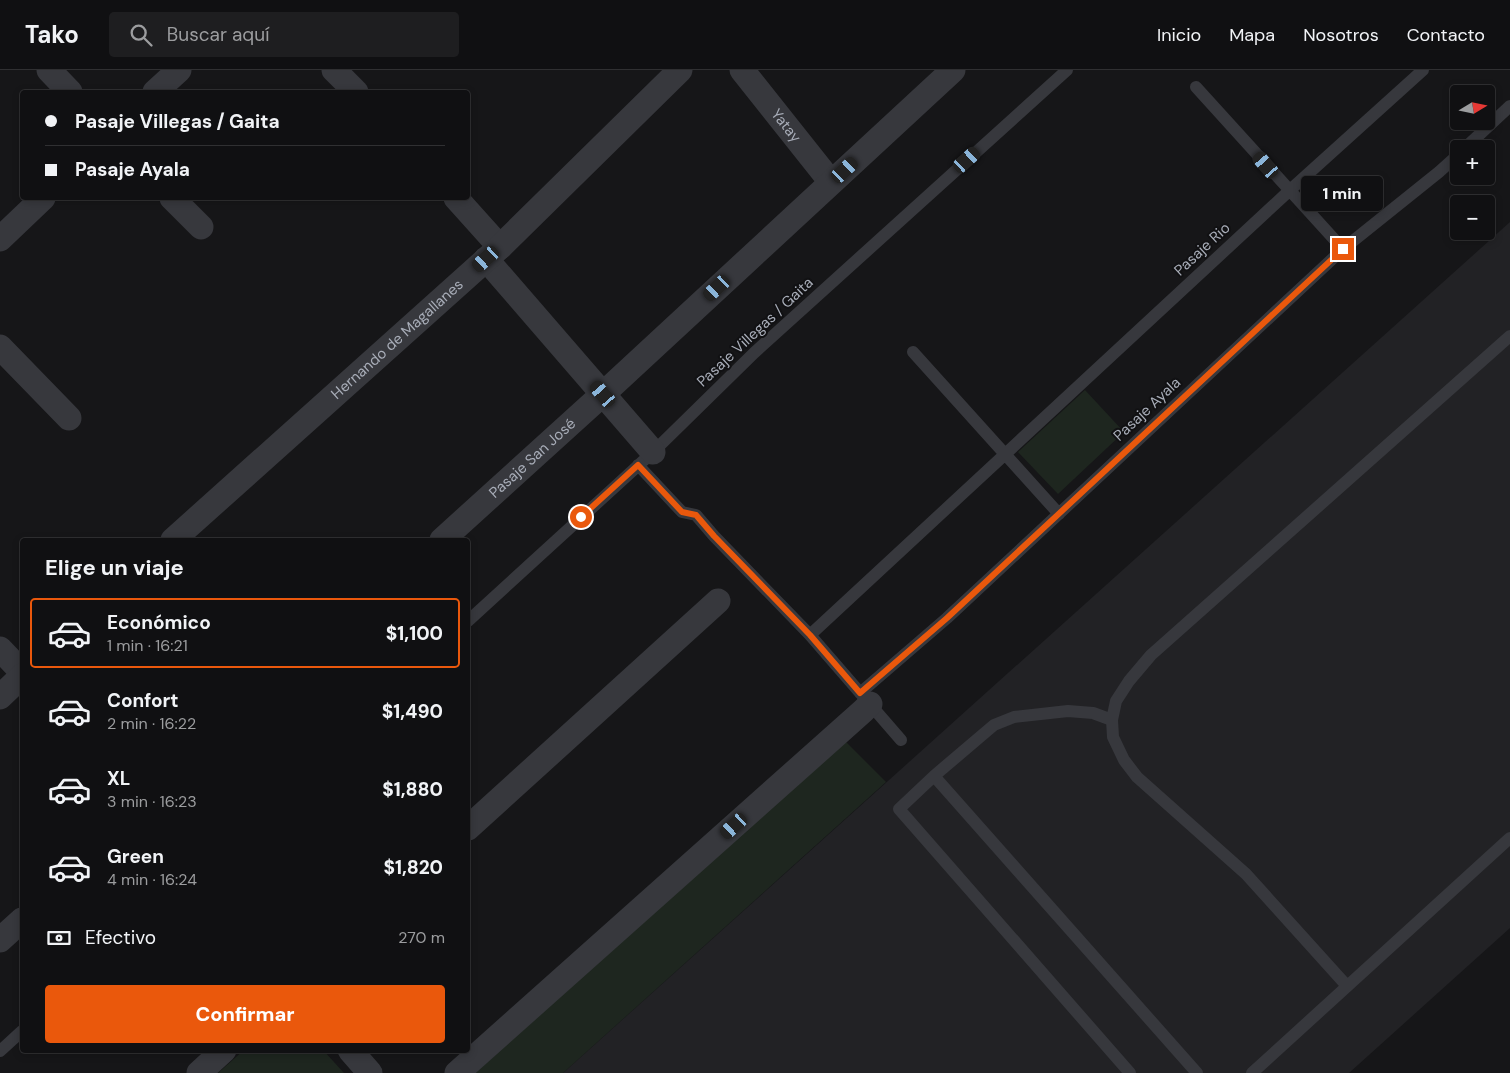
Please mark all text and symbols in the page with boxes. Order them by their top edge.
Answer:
search box [109,12,459,57]
text: Tako [25,19,79,50]
icon: search [127,21,155,49]
text: Buscar aquí [167,22,269,47]
text: Inicio [1157,23,1201,47]
text: Mapa [1229,23,1275,47]
text: Nosotros [1303,23,1379,47]
text: Contacto [1407,23,1485,47]
north arrow [1450,85,1495,130]
map controls [1450,85,1495,240]
street label: Yatay [767,105,806,147]
text: Pasaje Villegas / Gaita [75,109,280,134]
button: + [1450,140,1495,185]
car [950,144,983,176]
car [1250,149,1281,181]
car [828,154,861,186]
text: Pasaje Ayala [75,157,190,182]
callout: 1 min [1302,176,1384,212]
text: 1 min [1322,183,1362,204]
button: − [1450,195,1495,240]
street label: Pasaje Rio [1170,218,1234,280]
route end [1332,238,1354,260]
car [469,243,502,275]
car [700,272,733,304]
street label: Pasaje Villegas / Gaita [693,273,817,391]
street label: Hernando de Magallanes [327,275,467,404]
street label: Pasaje Ayala [1109,373,1185,445]
car [587,378,618,410]
street label: Pasaje San José [485,414,580,503]
route start [570,506,592,528]
text: Elige un viaje [45,553,184,582]
text: Económico [107,610,211,635]
icon: car [47,611,92,656]
text: $1,100 [386,621,443,646]
text: 1 min · 16:21 [107,635,188,656]
text: Confort [107,688,179,713]
icon: car [47,689,92,734]
text: $1,490 [382,699,443,724]
text: 2 min · 16:22 [107,713,196,734]
text: XL [107,766,130,791]
icon: car [47,767,92,812]
text: $1,880 [382,777,443,802]
text: 3 min · 16:23 [107,791,197,812]
car [717,810,750,842]
text: Green [107,844,164,869]
icon: car [47,845,92,890]
text: $1,820 [383,855,443,880]
text: 4 min · 16:24 [107,869,197,890]
icon: cash [45,924,73,952]
text: Efectivo [85,925,156,950]
text: 270 m [398,927,445,948]
button: Confirmar [45,985,445,1043]

